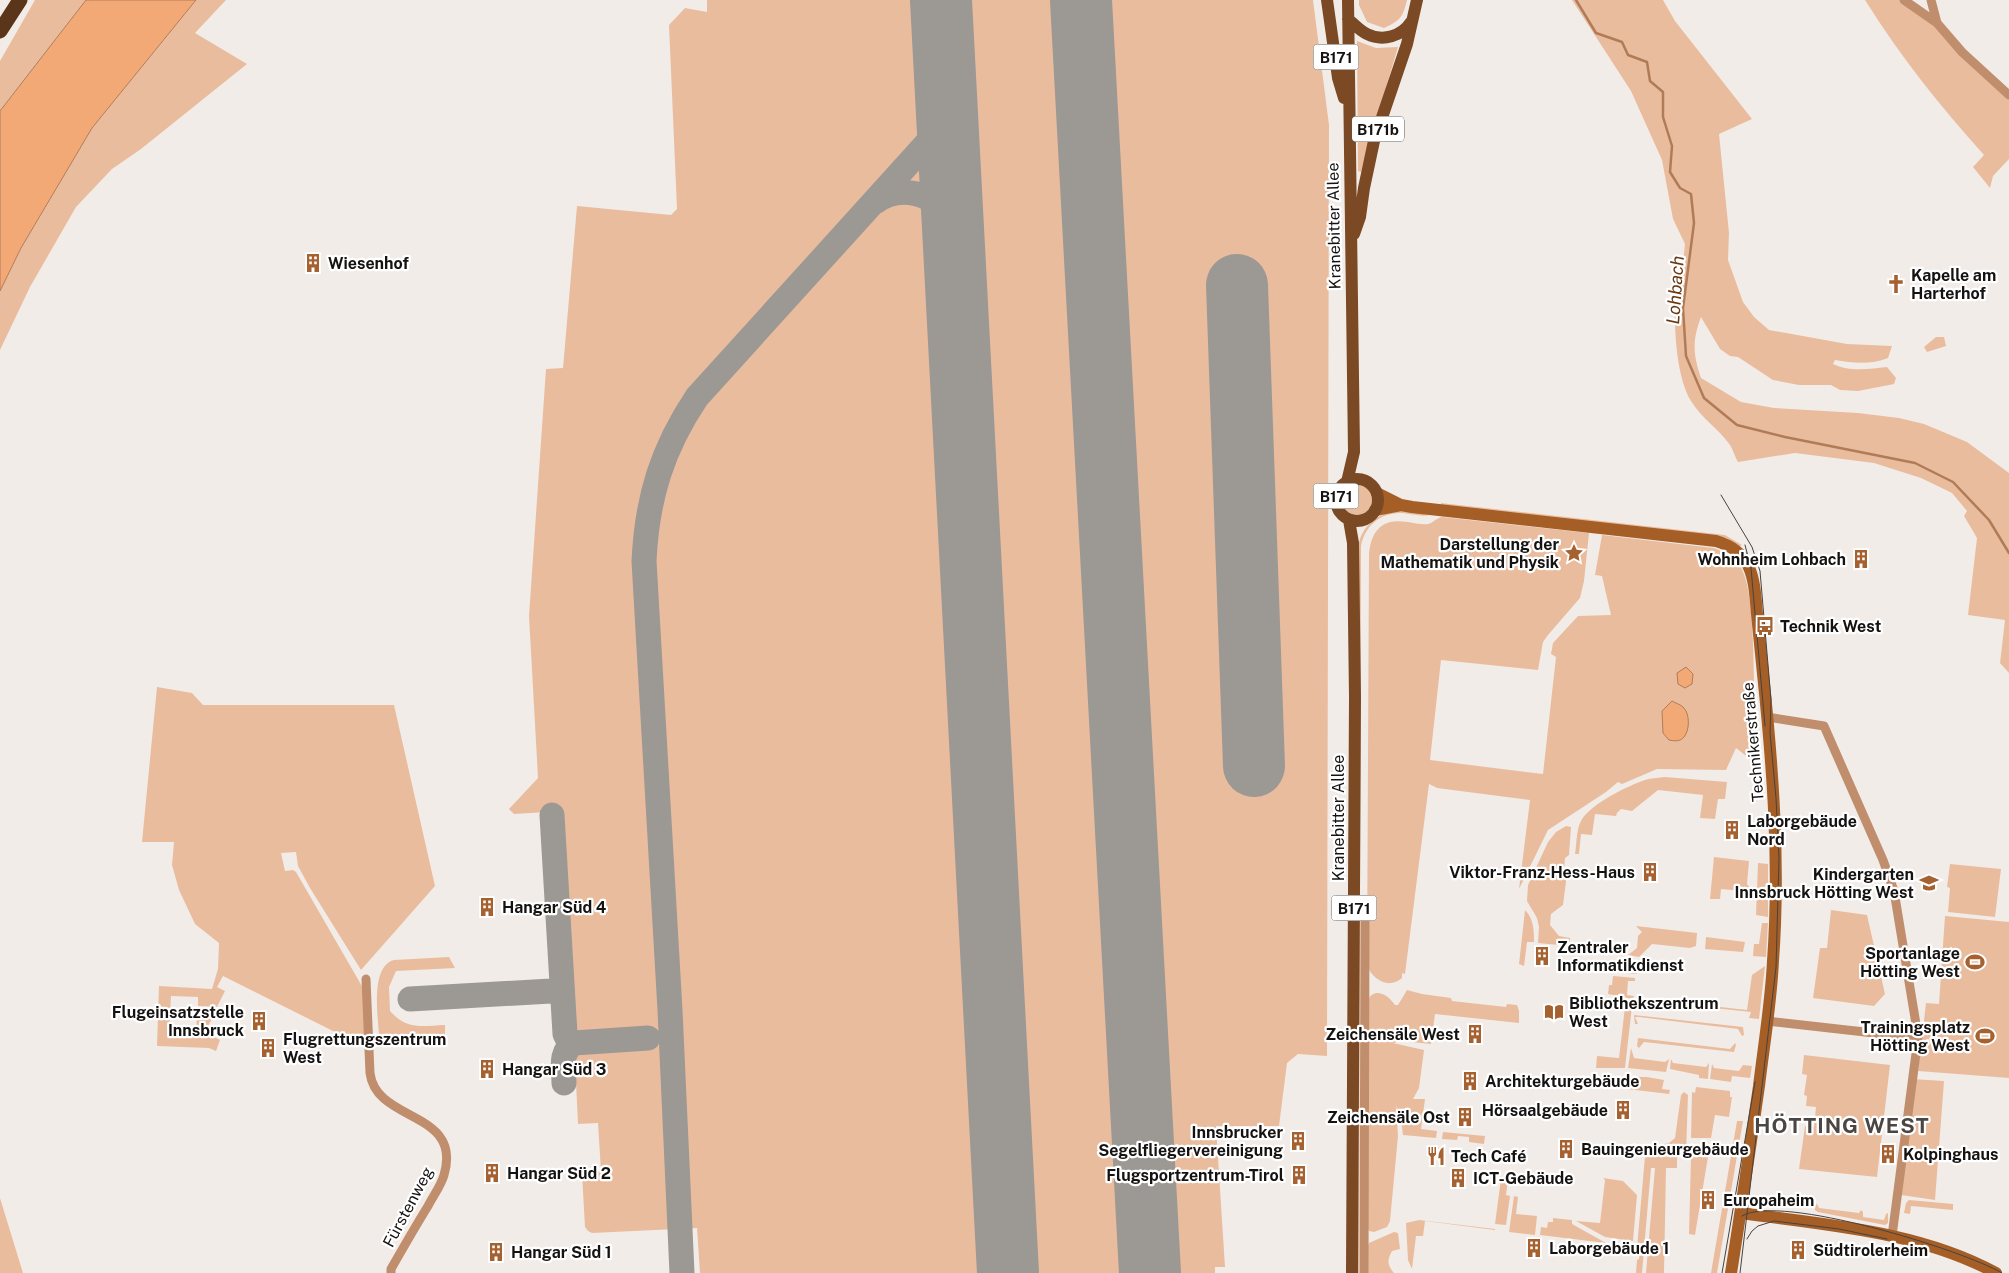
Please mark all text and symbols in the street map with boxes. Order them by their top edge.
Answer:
road number: B171 [1314,44,1358,70]
road number: B171b [1352,116,1404,142]
street label: Kranebitter Allee [1323,162,1345,290]
building icon: Wiesenhof [302,252,324,274]
place label: Wiesenhof [328,254,410,273]
water label: Lohbach [1662,255,1688,325]
place label: Kapelle am Harterhof [1911,266,1996,303]
church icon: Kapelle am Harterhof [1885,273,1907,295]
road number: B171 [1314,484,1358,508]
place label: Darstellung der Mathematik und Physik [1380,535,1559,572]
place icon: Darstellung der Mathematik und Physik [1563,542,1585,564]
building icon: Wohnheim Lohbach [1850,548,1872,570]
place label: Wohnheim Lohbach [1698,550,1846,569]
bus stop icon: Technik West [1754,615,1776,637]
place label: Technik West [1780,617,1882,636]
street label: Technikerstraße [1738,681,1768,803]
street label: Kranebitter Allee [1329,755,1348,881]
place label: Laborgebäude Nord [1747,812,1857,849]
building icon: Laborgebäude Nord [1721,819,1743,841]
building icon: Viktor-Franz-Hess-Haus [1639,861,1661,883]
place label: Viktor-Franz-Hess-Haus [1449,863,1635,882]
place label: Kindergarten Innsbruck Hötting West [1734,865,1914,902]
school or university icon: Kindergarten Innsbruck Hötting West [1918,872,1940,894]
building icon: Hangar Süd 4 [476,896,498,918]
road number: B171 [1332,896,1376,920]
place label: Hangar Süd 4 [502,898,607,917]
place label: Zentraler Informatikdienst [1557,938,1684,975]
place label: Sportanlage Hötting West [1860,944,1960,981]
building icon: Zentraler Informatikdienst [1531,945,1553,967]
sports icon: Sportanlage Hötting West [1964,951,1986,973]
place label: Bibliothekszentrum West [1569,994,1718,1031]
library icon: Bibliothekszentrum West [1543,1001,1565,1023]
place label: Flugeinsatzstelle Innsbruck [112,1003,244,1040]
building icon: Flugeinsatzstelle Innsbruck [248,1010,270,1032]
place label: Trainingsplatz Hötting West [1861,1018,1970,1055]
building icon: Zeichensäle West [1464,1023,1486,1045]
place label: Zeichensäle West [1325,1025,1460,1044]
sports icon: Trainingsplatz Hötting West [1974,1025,1996,1047]
place label: Flugrettungszentrum West [283,1030,446,1067]
building icon: Flugrettungszentrum West [257,1037,279,1059]
building icon: Hangar Süd 3 [476,1058,498,1080]
place label: Hangar Süd 3 [502,1060,607,1079]
building icon: Architekturgebäude [1459,1070,1481,1092]
place label: Architekturgebäude [1485,1072,1639,1091]
building icon: Hörsaalgebäude [1612,1099,1634,1121]
place label: Hörsaalgebäude [1482,1101,1608,1120]
building icon: Zeichensäle Ost [1454,1106,1476,1128]
place label: Zeichensäle Ost [1327,1108,1450,1127]
district label: HÖTTING WEST [1754,1113,1930,1138]
place label: Innsbrucker Segelfliegervereinigung [1098,1123,1283,1160]
building icon: Innsbrucker Segelfliegervereinigung [1287,1130,1309,1152]
building icon: Bauingenieurgebäude [1555,1138,1577,1160]
place label: Bauingenieurgebäude [1581,1140,1749,1159]
building icon: Kolpinghaus [1877,1143,1899,1165]
restaurant icon: Tech Café [1425,1145,1447,1167]
place label: Kolpinghaus [1903,1145,1998,1164]
place label: Tech Café [1451,1147,1526,1166]
building icon: Hangar Süd 2 [481,1162,503,1184]
street label: Fürstenweg [379,1164,437,1250]
place label: Hangar Süd 2 [507,1164,611,1183]
building icon: Flugsportzentrum-Tirol [1288,1164,1310,1186]
place label: Flugsportzentrum-Tirol [1106,1166,1284,1185]
building icon: ICT-Gebäude [1447,1167,1469,1189]
place label: ICT-Gebäude [1473,1169,1574,1188]
building icon: Europaheim [1697,1189,1719,1211]
place label: Europaheim [1723,1191,1814,1210]
building icon: Laborgebäude 1 [1523,1237,1545,1259]
place label: Laborgebäude 1 [1549,1239,1669,1258]
building icon: Südtirolerheim [1787,1239,1809,1261]
building icon: Hangar Süd 1 [485,1241,507,1263]
place label: Südtirolerheim [1813,1241,1928,1260]
place label: Hangar Süd 1 [511,1243,612,1262]

